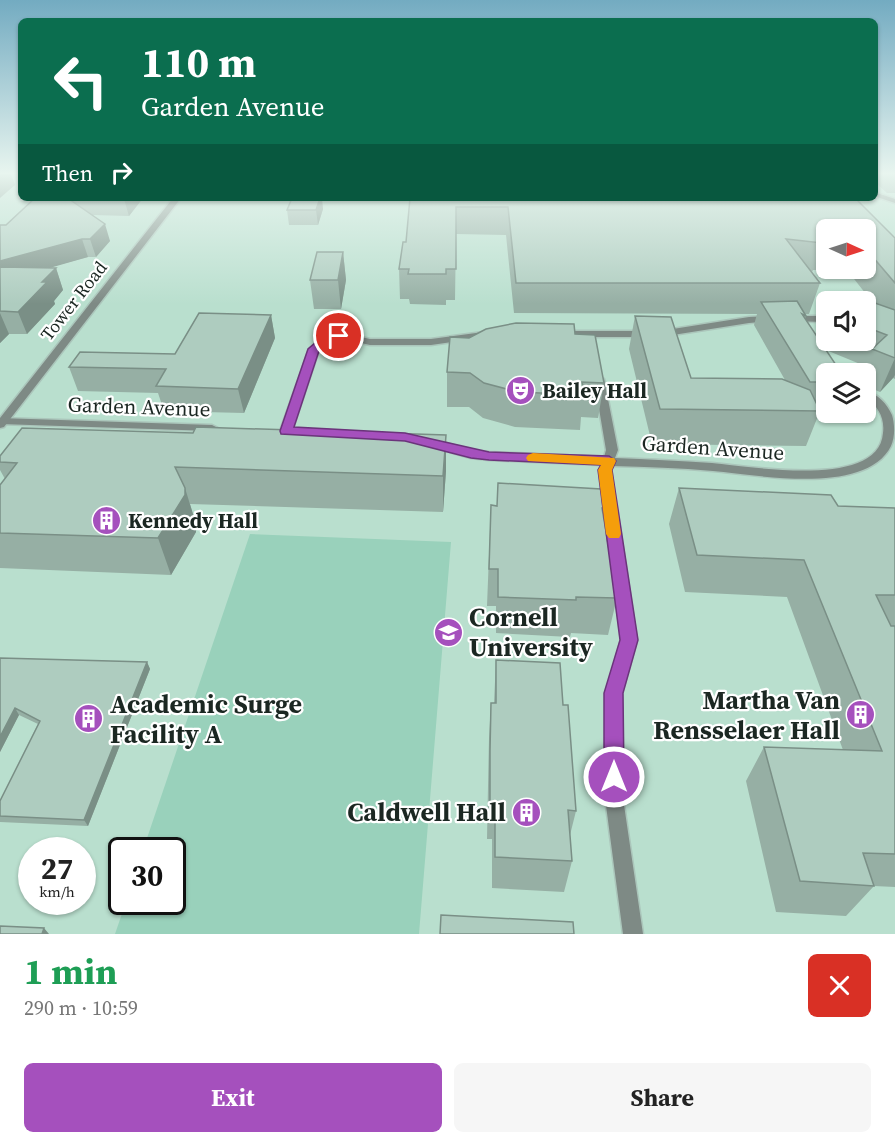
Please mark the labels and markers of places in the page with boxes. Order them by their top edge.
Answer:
pin [313,310,364,361]
theatre icon: Bailey Hall [505,375,537,407]
place label: Bailey Hall [542,376,647,405]
building icon: Kennedy Hall [91,505,123,537]
place label: Kennedy Hall [128,506,258,535]
place label: Cornell University [469,599,593,665]
school or university icon: Cornell University [432,616,464,648]
place label: Martha Van Rensselaer Hall [653,682,840,748]
place label: Academic Surge Facility A [110,686,302,752]
building icon: Martha Van Rensselaer Hall [845,699,877,731]
building icon: Academic Surge Facility A [73,703,105,735]
place label: Caldwell Hall [347,794,506,830]
building icon: Caldwell Hall [511,796,543,828]

